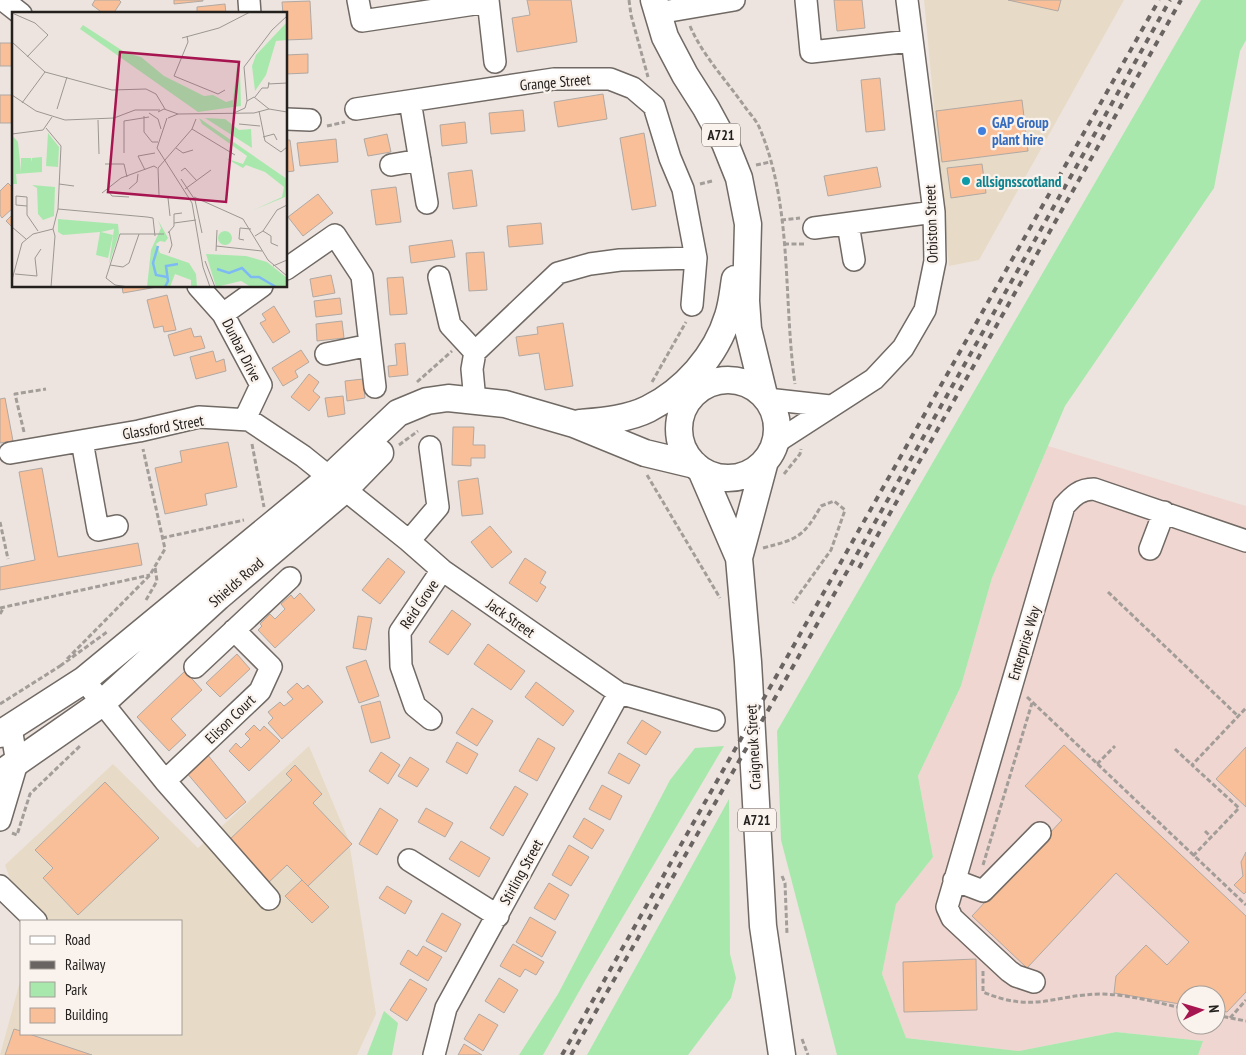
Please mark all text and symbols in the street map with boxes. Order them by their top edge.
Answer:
inset map [12,12,288,288]
street label: Grange Street [519,69,591,95]
place label: GAP Group plant hire [992,113,1049,149]
road number: A721 [702,124,740,146]
marker: GAP Group plant hire [976,125,988,137]
place label: allsignsscotland [976,172,1062,191]
marker: allsignsscotland [960,175,972,187]
street label: Orbiston Street [920,184,942,264]
street label: Dunbar Drive [218,315,266,385]
street label: Glassford Street [121,411,205,443]
street label: Shields Road [205,553,267,611]
street label: Reid Grove [396,576,442,632]
street label: Jack Street [482,594,539,641]
street label: Enterprise Way [1004,603,1044,682]
street label: Elison Court [201,690,259,748]
street label: Craigneuk Street [741,704,765,790]
road number: A721 [738,808,776,832]
street label: Stirling Street [495,836,547,908]
legend [20,920,182,1035]
text: Road [65,930,91,949]
text: Railway [65,955,106,974]
text: Park [65,980,87,999]
north arrow [1176,985,1226,1035]
text: N [1205,1004,1223,1013]
text: Building [65,1005,108,1024]

